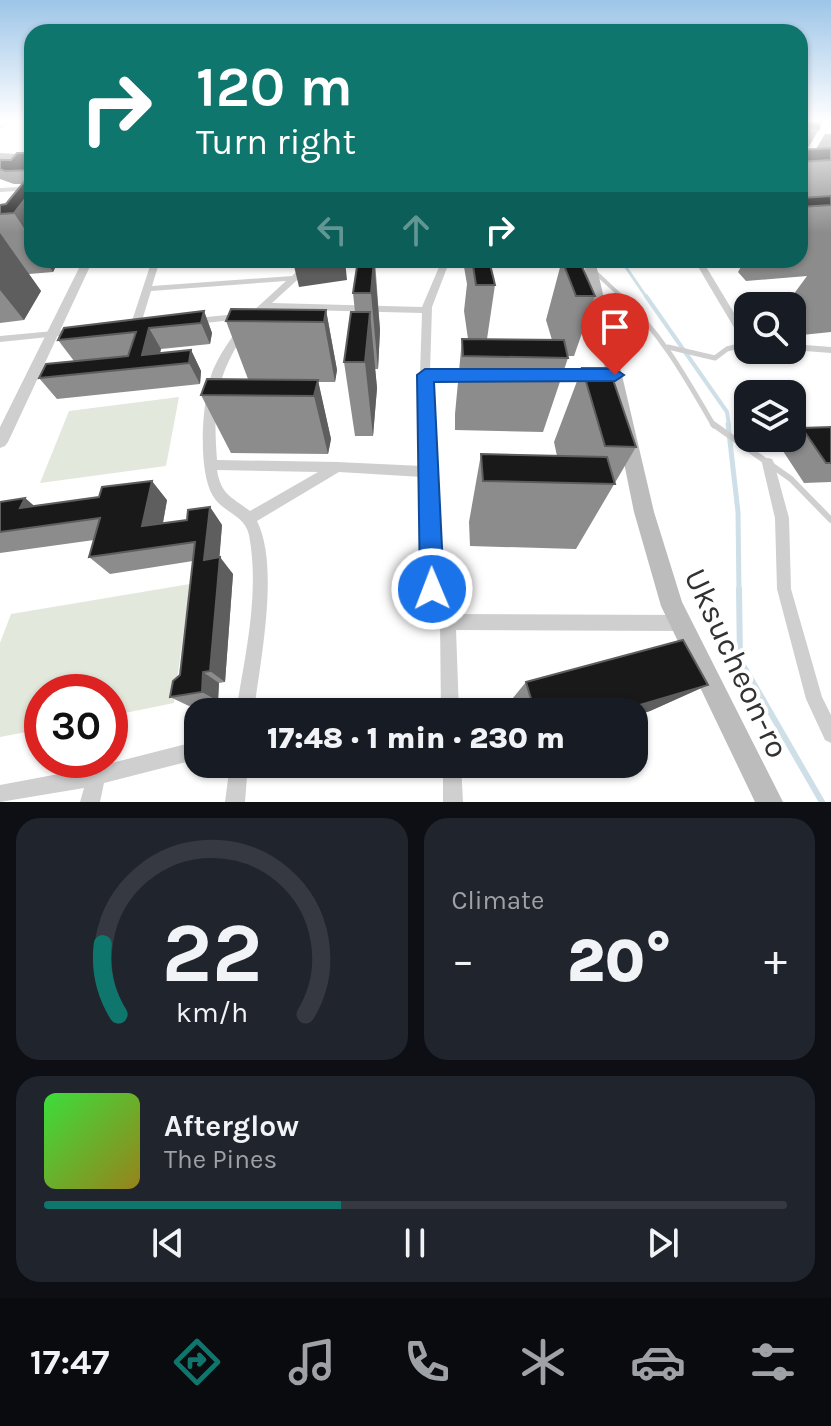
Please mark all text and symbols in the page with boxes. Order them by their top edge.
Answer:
text: 120 m [196,54,353,119]
icon: right [64,56,168,160]
text: Turn right [196,121,356,163]
icon: left [310,208,354,252]
icon: ahead [394,208,438,252]
icon: right [478,208,522,252]
map controls [734,292,806,452]
button: search [734,292,806,364]
pin [581,293,649,375]
icon: arrive [593,305,637,349]
button: layers [734,380,806,452]
position arrow [390,547,474,631]
street label: Uksucheon-ro [677,563,796,764]
speed limit sign: 30 [24,674,128,778]
text: 17:48 · 1 min · 230 m [267,720,565,756]
text: Climate [452,885,544,916]
text: 22 [161,905,262,1002]
text: 20° [567,926,672,996]
text: − [452,935,475,986]
text: + [764,935,787,986]
text: km/h [176,996,248,1029]
text: Afterglow [164,1108,299,1144]
text: The Pines [164,1144,277,1175]
icon: previous [146,1221,190,1265]
icon: pause [393,1221,437,1265]
icon: next [641,1221,685,1265]
icon: directions [169,1334,225,1390]
icon: music [284,1334,340,1390]
icon: phone [399,1334,455,1390]
icon: climate [515,1334,571,1390]
icon: car [630,1334,686,1390]
icon: filters [745,1334,801,1390]
text: 17:47 [30,1341,109,1383]

